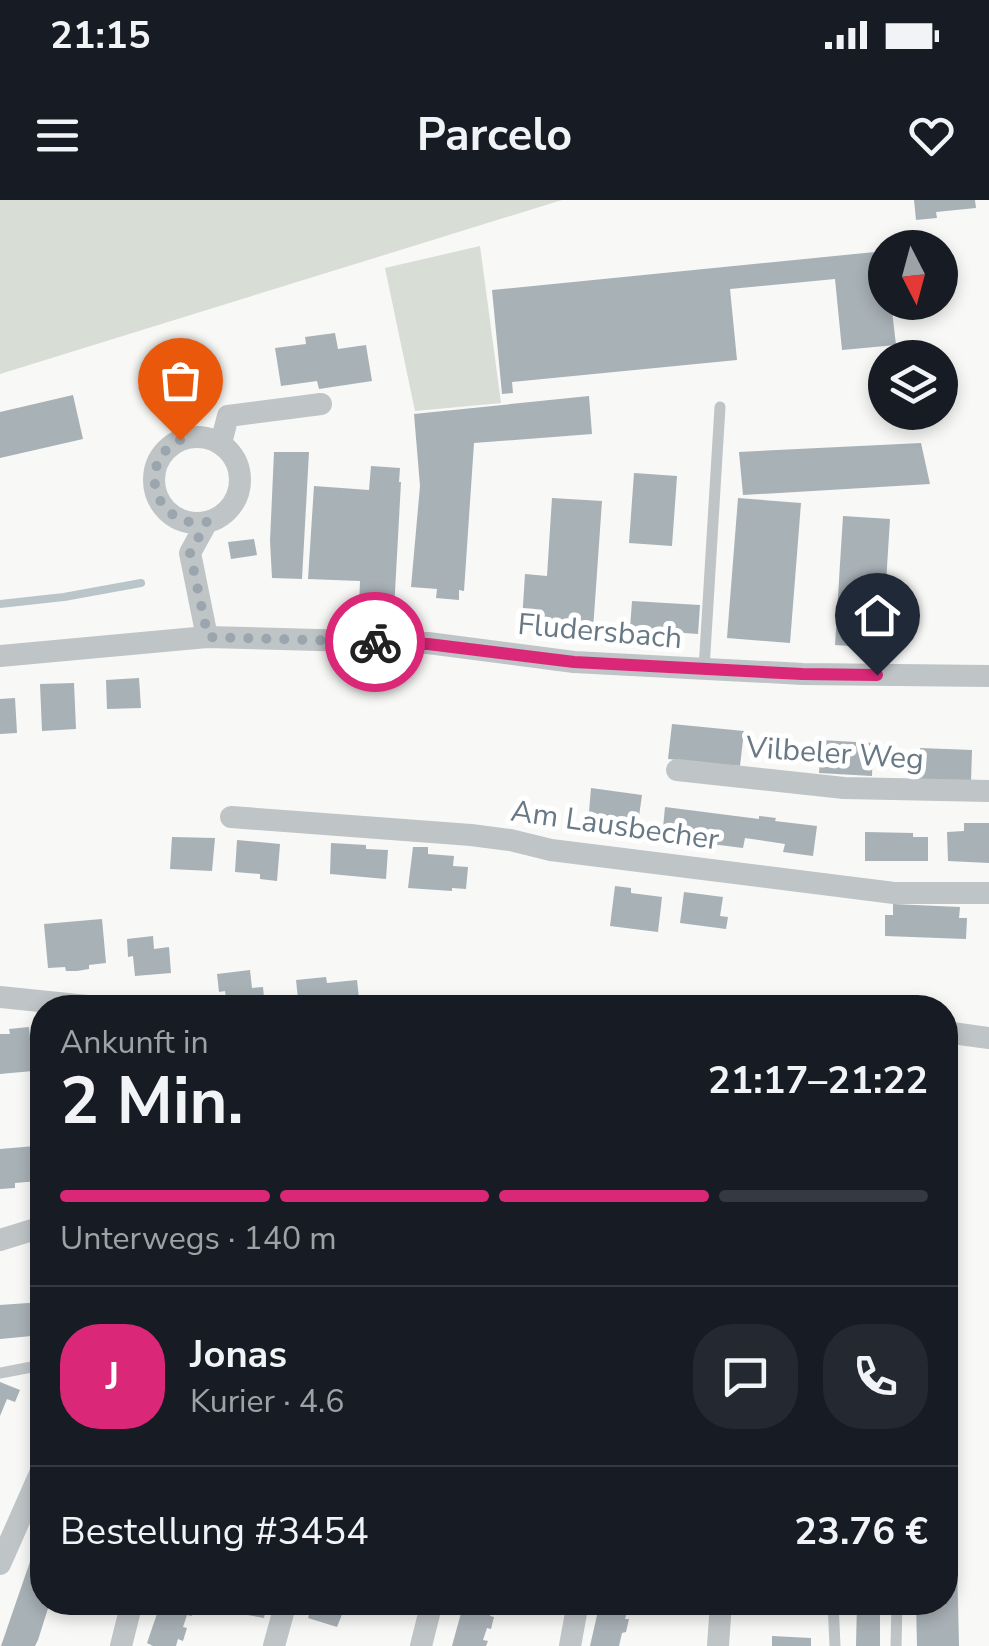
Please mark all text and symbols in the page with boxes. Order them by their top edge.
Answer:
text: 21:15 [50,10,151,61]
text: Parcelo [417,105,572,166]
icon: menu [30,108,85,163]
icon: heart [904,108,959,163]
north arrow [868,230,958,320]
map controls [868,230,958,430]
pin [138,338,223,441]
button: layers [868,340,958,430]
icon: bag [153,353,208,408]
pin [835,573,920,676]
icon: home [850,588,905,643]
courier [325,592,425,692]
street label: Fludersbach [516,604,684,659]
icon: bike [348,615,403,670]
street label: Vilbeler Weg [744,727,925,780]
street label: Am Lausbecher [508,791,722,860]
text: Ankunft in [60,1021,209,1064]
text: 21:17–21:22 [708,1055,928,1106]
text: 2 Min. [60,1057,244,1146]
text: Unterwegs · 140 m [60,1217,337,1260]
button: chat [693,1324,798,1429]
button: phone [823,1324,928,1429]
text: Jonas [190,1329,287,1380]
text: J [106,1351,119,1402]
text: Kurier · 4.6 [190,1380,344,1423]
text: Bestellung #3454 [60,1506,369,1557]
text: 23.76 € [794,1506,928,1557]

